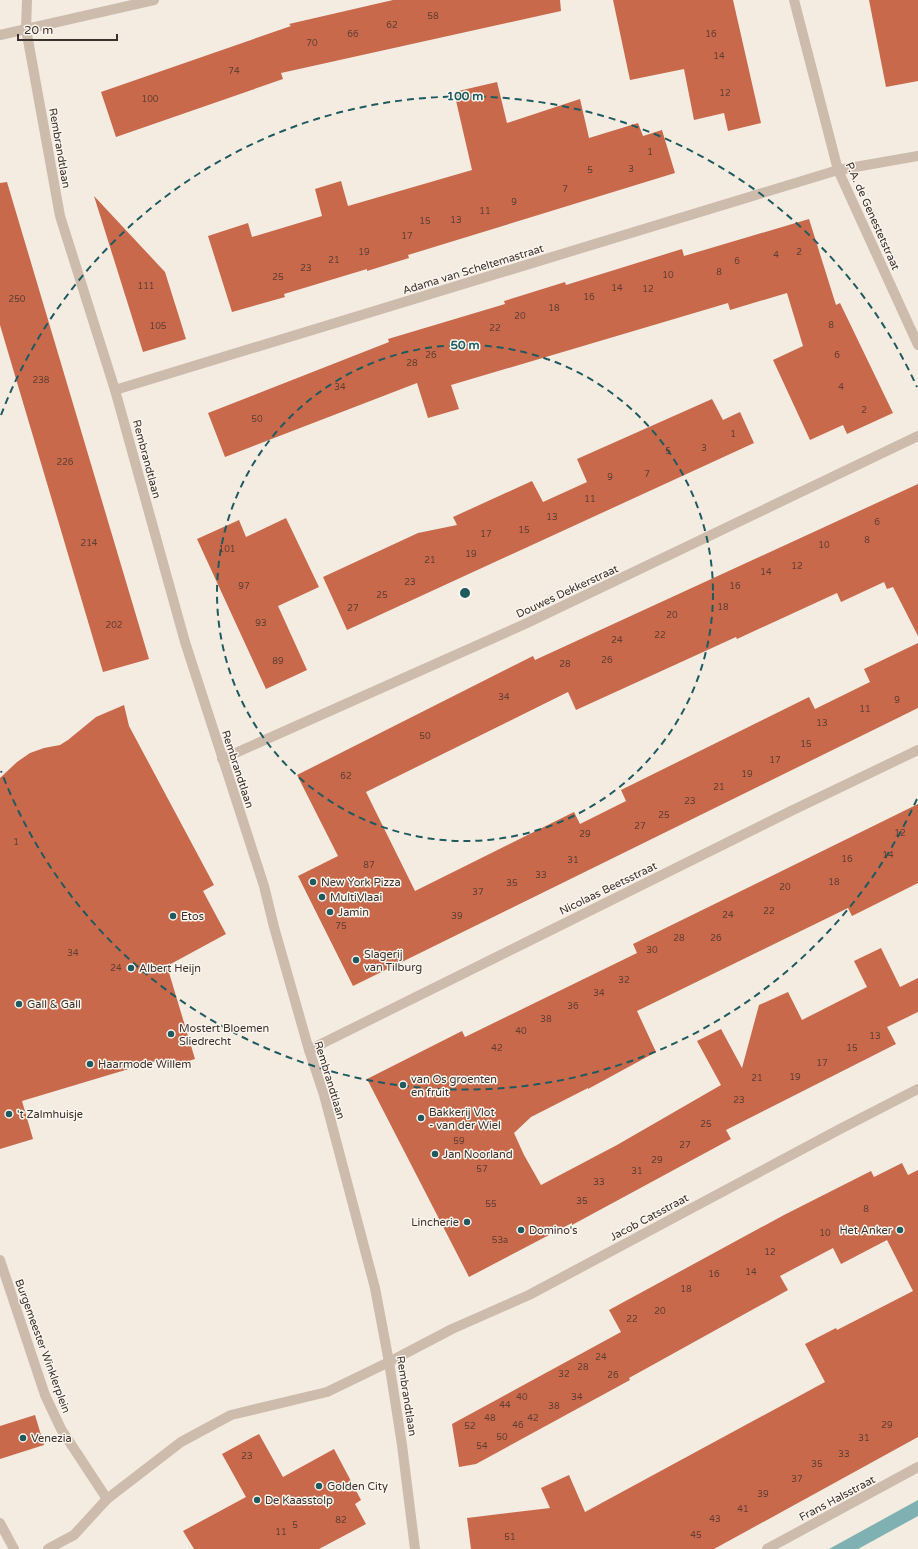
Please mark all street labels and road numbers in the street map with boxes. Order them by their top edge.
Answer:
street label: Rembrandtlaan [46,107,73,189]
street label: P.A. de Genestetstraat [843,160,902,272]
street label: Adama van Scheltemastraat [401,242,545,297]
street label: Rembrandtlaan [130,418,163,500]
street label: Douwes Dekkerstraat [514,562,620,621]
street label: Rembrandtlaan [219,729,256,810]
street label: Nicolaas Beetsstraat [557,859,659,918]
street label: Rembrandtlaan [311,1039,348,1121]
street label: Jacob Catsstraat [608,1191,691,1244]
street label: Burgemeester Winklerplein [12,1277,73,1415]
street label: Rembrandtlaan [394,1355,419,1437]
street label: Frans Halsstraat [797,1473,877,1524]

